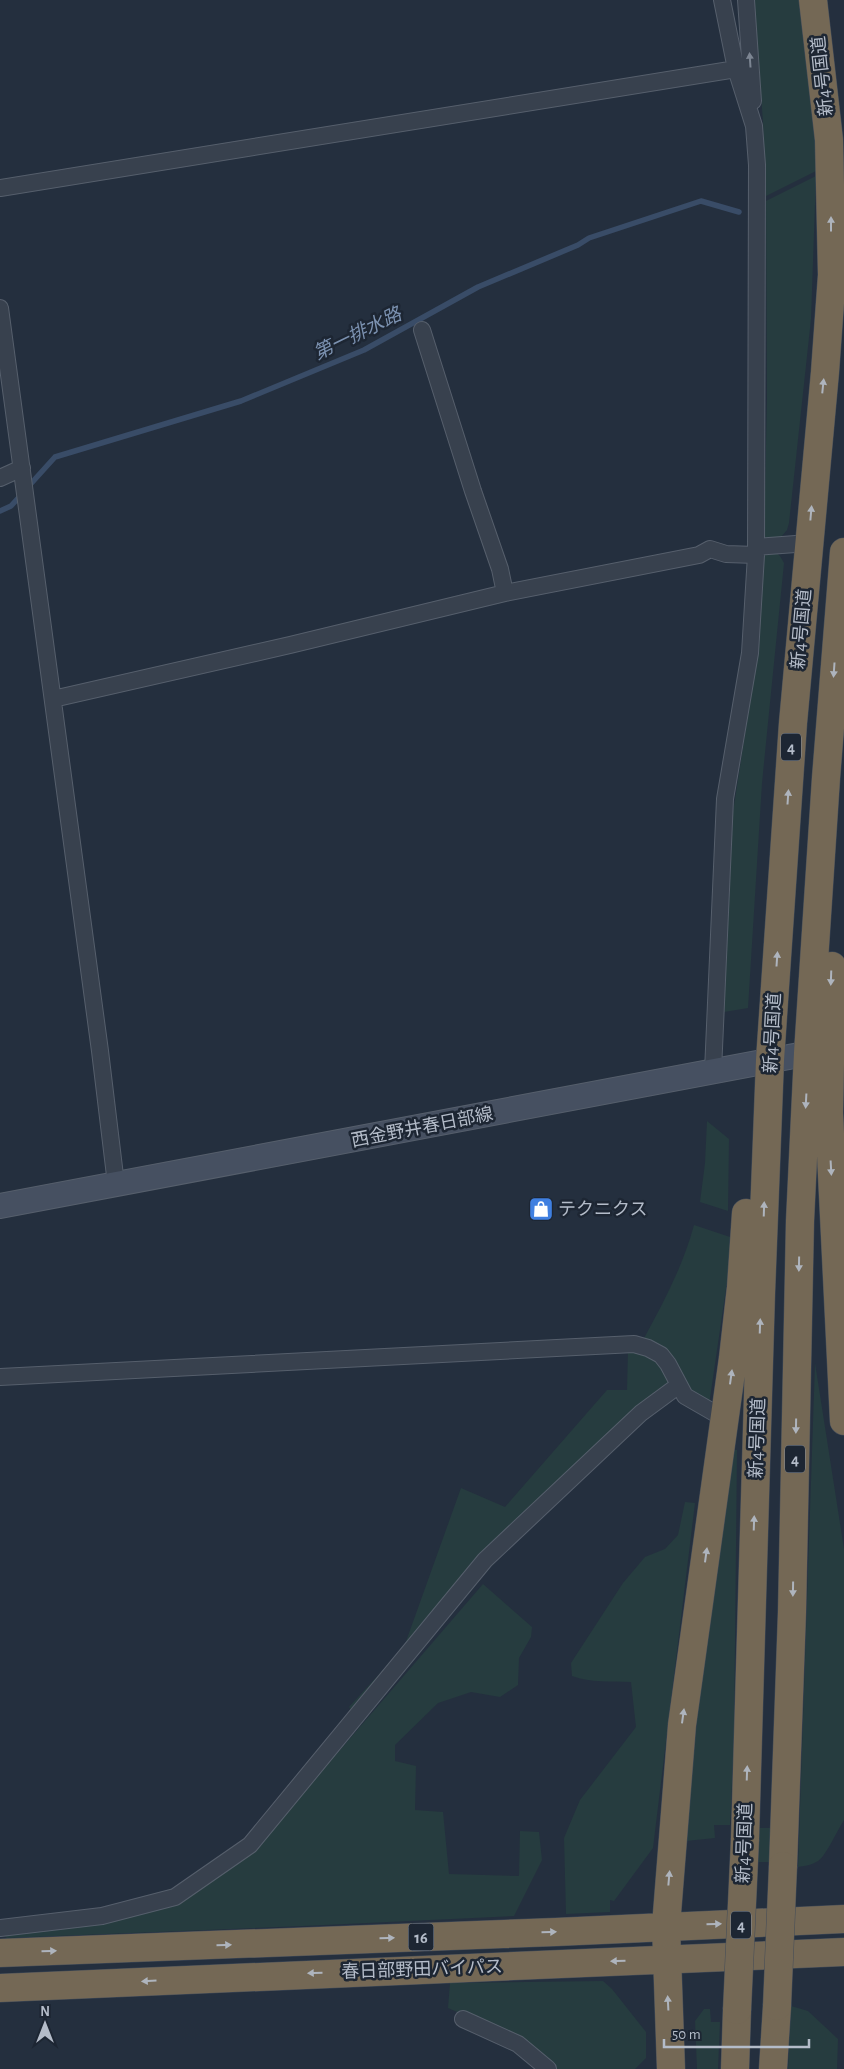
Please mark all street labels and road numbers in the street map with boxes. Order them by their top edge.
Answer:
street label: 新4号国道 [808,35,836,117]
street label: 新4号国道 [788,588,814,670]
road number: 4 [781,734,801,760]
street label: 新4号国道 [760,992,784,1074]
street label: 西金野井春日部線 [349,1103,495,1151]
street label: 新4号国道 [746,1397,768,1479]
road number: 4 [785,1446,805,1472]
street label: 新4号国道 [733,1802,755,1884]
road number: 4 [731,1912,751,1938]
road number: 16 [408,1924,434,1950]
street label: 春日部野田バイパス [341,1956,503,1982]

